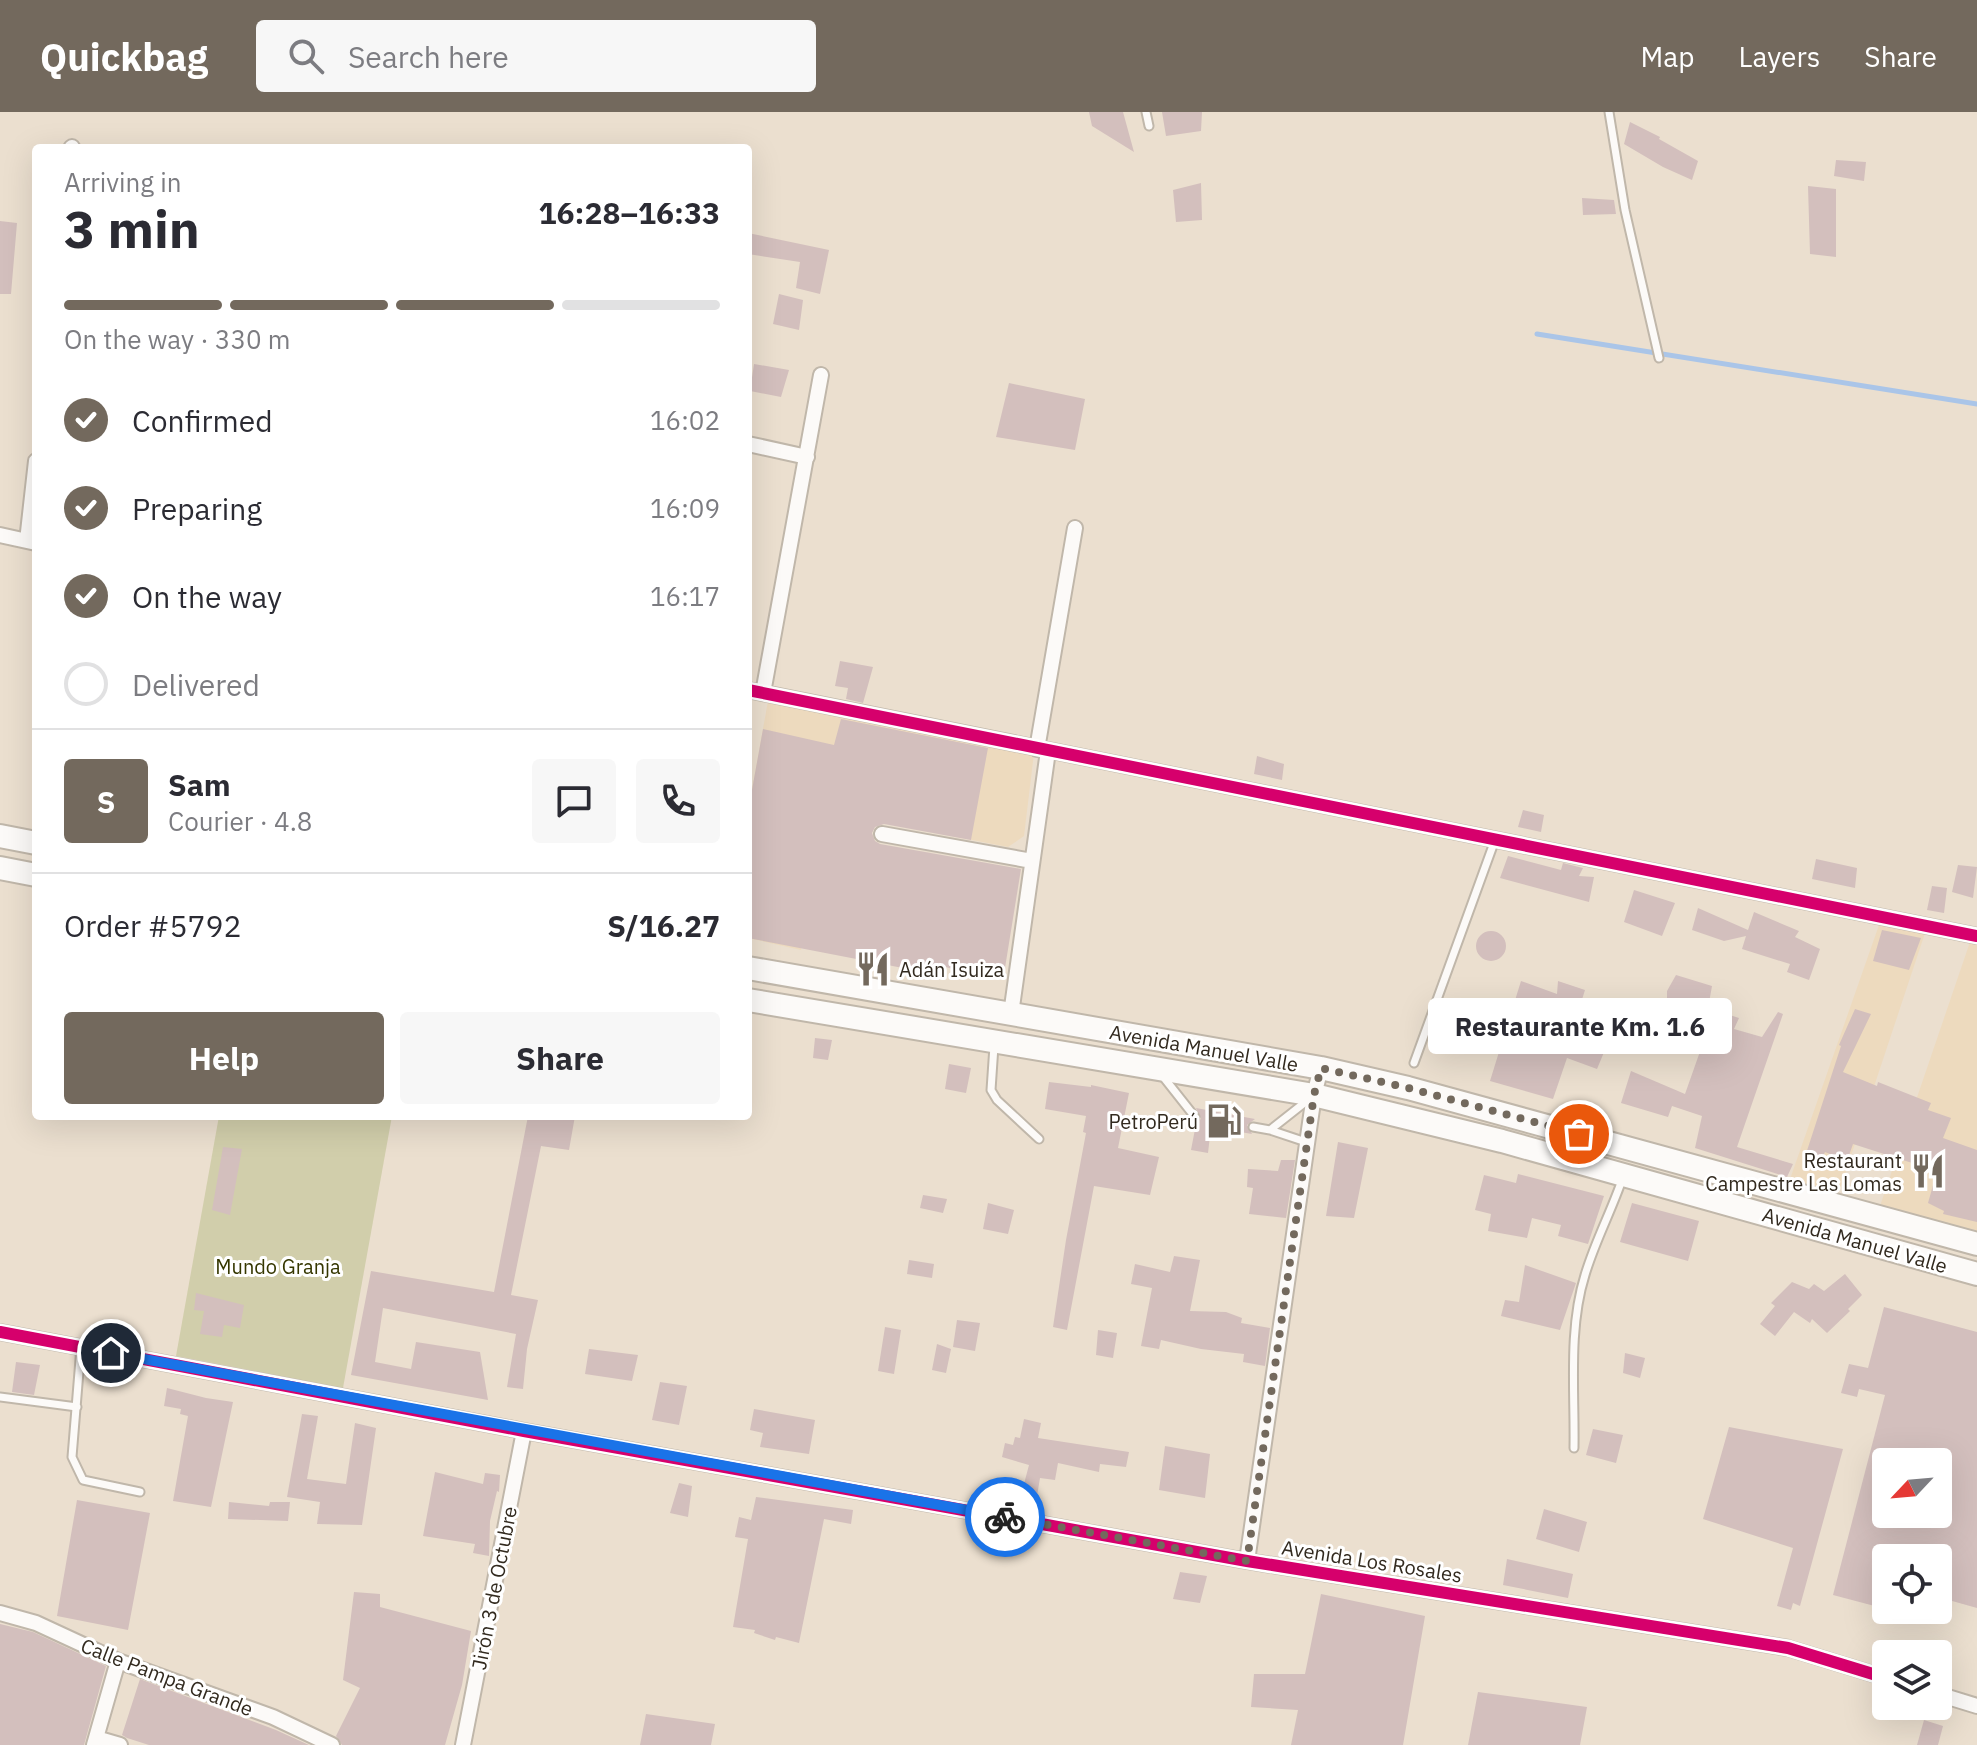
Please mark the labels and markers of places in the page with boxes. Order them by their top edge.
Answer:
restaurant icon: Adán Isuiza [854,950,892,988]
place label: Adán Isuiza [899,956,1005,983]
callout: Restaurante Km. 1.6 [1427,998,1731,1054]
pin [1545,1100,1613,1168]
fuel station icon: PetroPerú [1205,1102,1243,1140]
place label: PetroPerú [1108,1108,1198,1135]
place label: Restaurant Campestre Las Lomas [1705,1147,1902,1197]
restaurant icon: Restaurant Campestre Las Lomas [1909,1152,1947,1190]
pin [77,1319,145,1387]

